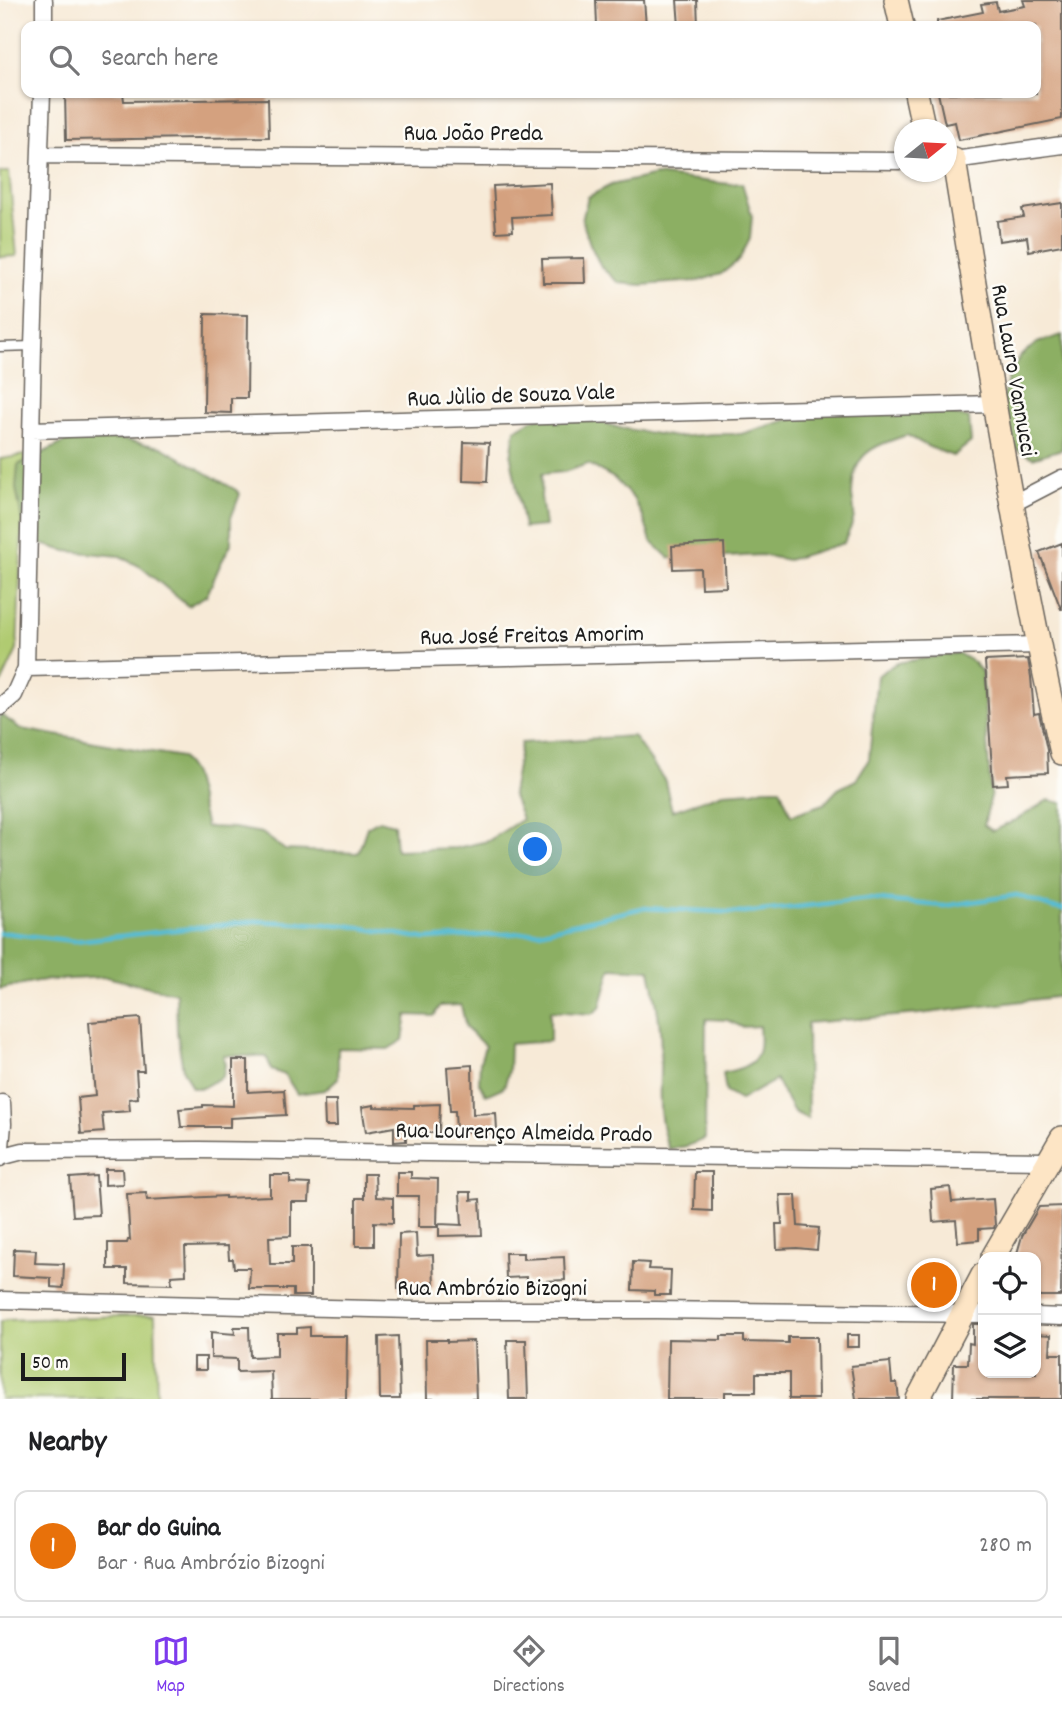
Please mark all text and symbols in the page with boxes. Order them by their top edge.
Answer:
search box [21,21,1041,98]
icon: search [45,41,83,79]
text: Search here [101,41,219,78]
street label: Rua João Preda [403,118,543,152]
north arrow [894,119,957,182]
street label: Rua Lauro Vannucci [980,282,1044,459]
street label: Rua Jùlio de Souza Vale [407,376,616,418]
street label: Rua José Freitas Amorim [420,618,645,656]
your location [518,832,552,866]
street label: Rua Lourenço Almeida Prado [395,1115,653,1153]
map controls [978,1252,1041,1378]
button: locate [978,1252,1041,1315]
pin: 1 [911,1259,957,1311]
street label: Rua Ambrózio Bizogni [397,1273,587,1307]
button: layers [978,1315,1041,1378]
scale bar [21,1350,126,1382]
text: 50 m [32,1351,69,1378]
text: Nearby [28,1423,106,1466]
text: Bar do Guina [97,1511,220,1548]
text: 1 [50,1530,56,1563]
text: 280 m [979,1530,1032,1563]
text: Bar · Rua Ambrózio Bizogni [97,1548,325,1581]
tab: Map [152,1632,190,1701]
tab: Directions [493,1632,565,1701]
tab: Saved [868,1632,910,1701]

